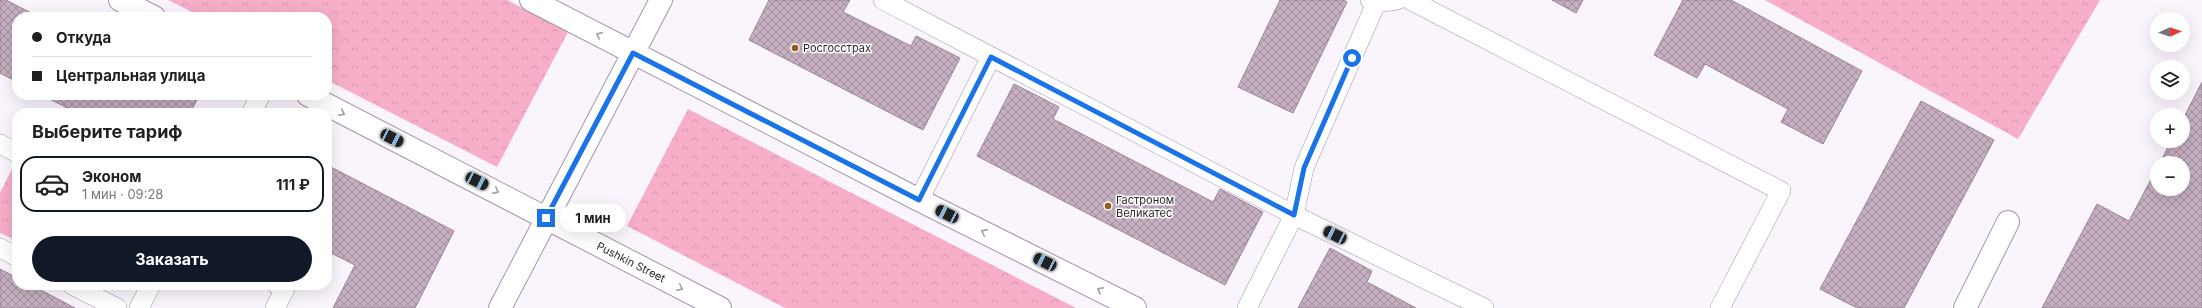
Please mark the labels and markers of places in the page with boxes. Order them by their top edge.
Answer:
place label: Росгосстрах [803,41,871,55]
marker: Росгосстрах [790,43,800,53]
place label: Гастроном Великатес [1116,193,1174,220]
marker: Гастроном Великатес [1103,201,1113,211]

